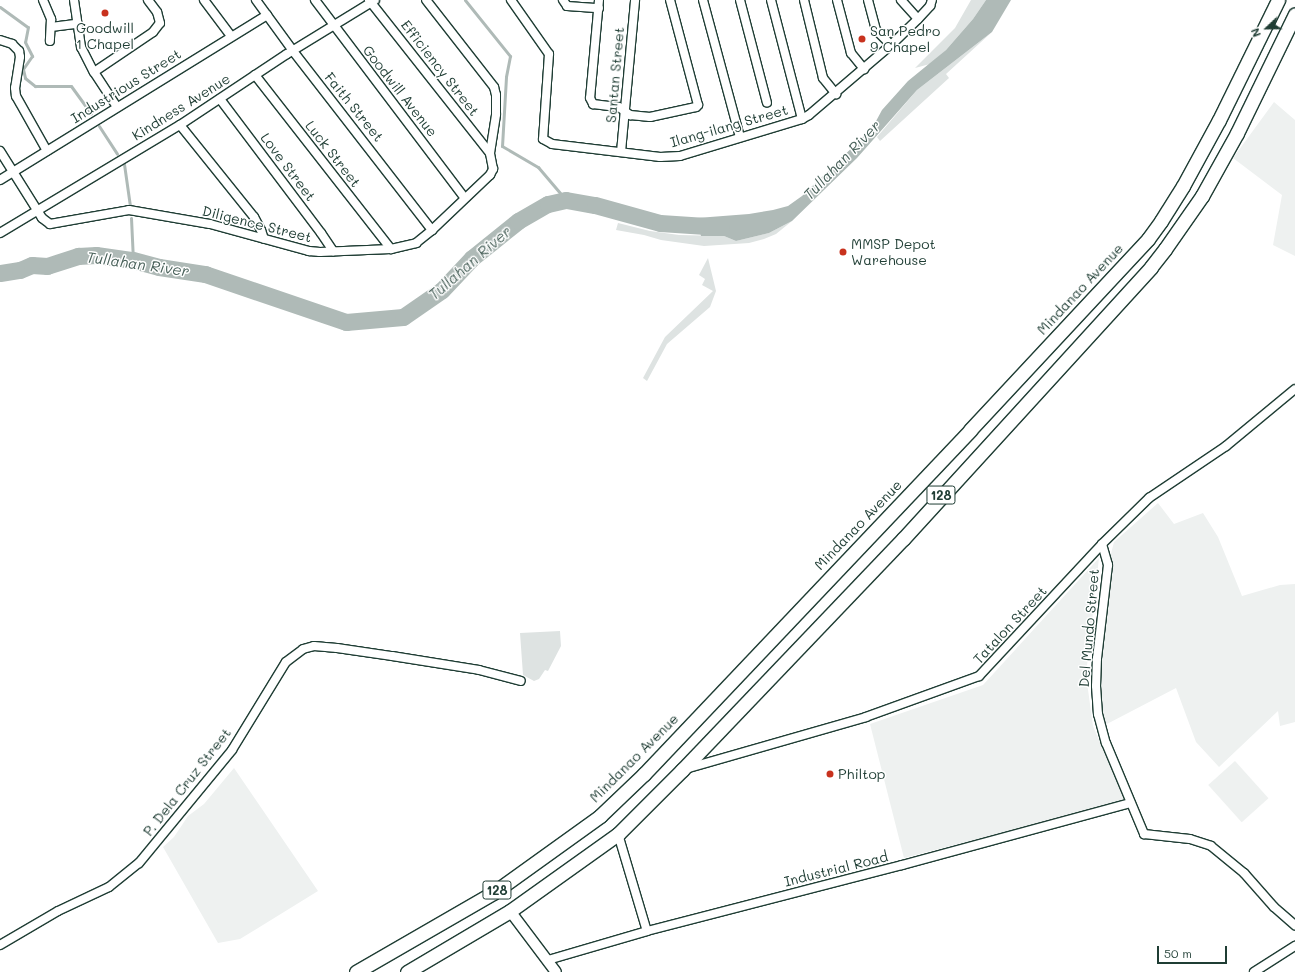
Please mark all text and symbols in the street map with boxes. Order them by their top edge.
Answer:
marker: Goodwill 1 Chapel [100,8,110,18]
north arrow [1247,8,1287,48]
street label: Efficiency Street [397,17,483,119]
place label: Goodwill 1 Chapel [76,20,134,52]
place label: San Pedro 9 Chapel [870,23,940,56]
street label: Santan Street [602,26,628,124]
text: N [1247,26,1264,39]
marker: San Pedro 9 Chapel [857,34,867,44]
street label: Goodwill Avenue [359,42,441,140]
street label: Industrious Street [68,45,184,127]
street label: Faith Street [321,69,387,145]
street label: Kindness Avenue [129,70,233,144]
street label: Ilang-ilang Street [668,101,790,151]
street label: Luck Street [302,117,364,191]
water label: Tullahan River [800,117,884,203]
street label: Love Street [257,130,319,204]
street label: Diligence Street [201,202,313,246]
water label: Tullahan River [425,222,515,304]
place label: MMSP Depot Warehouse [851,236,936,268]
street label: Mindanao Avenue [1033,240,1127,338]
marker: MMSP Depot Warehouse [838,247,848,257]
water label: Tullahan River [86,248,190,280]
street label: Mindanao Avenue [811,477,905,573]
road number: 128 [926,484,956,506]
street label: Del Mundo Street [1075,568,1103,688]
street label: Tatalon Street [970,583,1050,667]
street label: Mindanao Avenue [586,710,682,806]
street label: P. Dela Cruz Street [140,725,234,839]
place label: Philtop [838,766,885,782]
marker: Philtop [825,769,835,779]
street label: Industrial Road [782,848,890,890]
road number: 128 [482,879,512,901]
scale bar [1159,938,1229,964]
text: 50 m [1164,945,1192,961]

